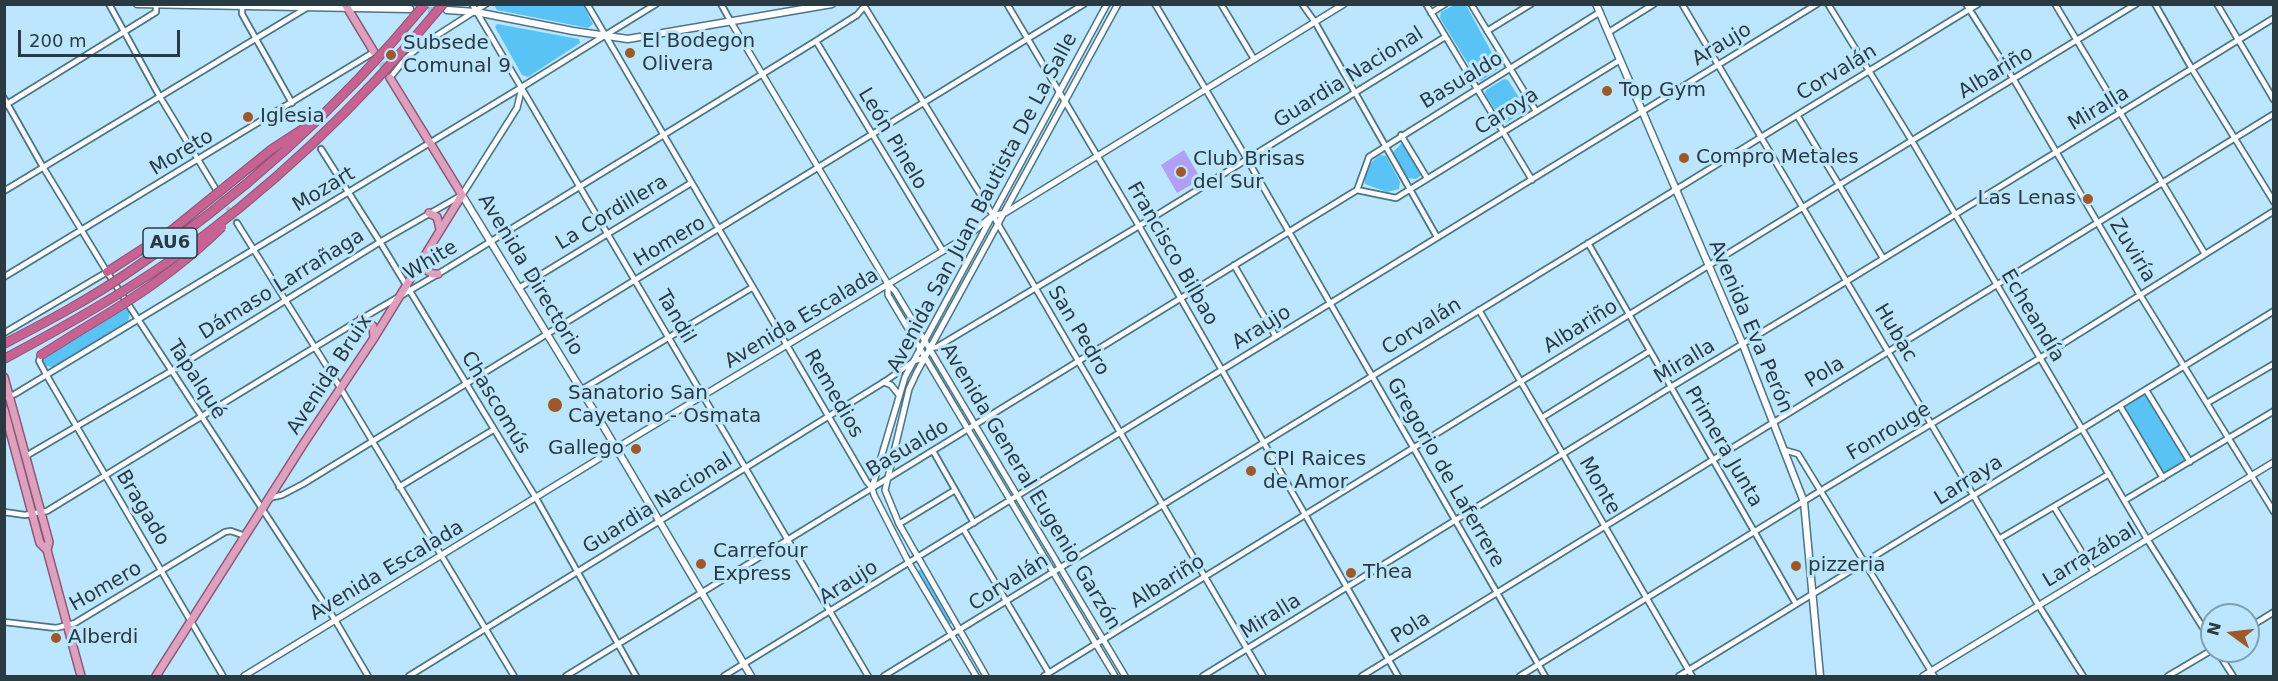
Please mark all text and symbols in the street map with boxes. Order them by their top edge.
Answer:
scale bar [21,18,183,56]
street label: Araujo [1688,18,1756,72]
street label: Guardia Nacional [1270,22,1428,134]
street label: Avenida San Juan Bautista De La Salle [883,29,1083,377]
text: 200 m [29,30,87,51]
place label: El Bodegon Olivera [642,30,755,77]
place label: Subsede Comunal 9 [403,32,511,79]
street label: Corvalán [1793,40,1881,106]
street label: Albariño [1954,41,2038,105]
marker: El Bodegon Olivera [623,46,637,60]
street label: Basualdo [1416,47,1508,115]
marker: Subsede Comunal 9 [384,48,398,62]
place label: Top Gym [1619,79,1706,103]
street label: Miralla [2064,82,2134,136]
street label: Caroya [1471,83,1543,141]
street label: León Pinelo [852,84,932,194]
marker: Top Gym [1600,84,1614,98]
place label: Iglesia [260,105,325,129]
marker: Iglesia [241,110,255,124]
street label: Moreto [146,125,218,181]
place label: Compro Metales [1696,146,1859,170]
place label: Club Brisas del Sur [1193,148,1305,195]
marker: Compro Metales [1677,151,1691,165]
street label: Mozart [289,162,359,218]
marker: Club Brisas del Sur [1174,165,1188,179]
street label: La Cordillera [552,170,672,256]
street label: Francisco Bilbao [1121,178,1223,330]
place label: Las Lenas [1977,187,2076,211]
street label: Avenida Directorio [472,190,588,360]
marker: Las Lenas [2081,192,2095,206]
street label: Homero [630,211,710,273]
street label: Zuviría [2104,215,2160,287]
street label: Dámaso Larrañaga [195,224,369,346]
road number: AU6 [143,228,197,258]
street label: White [400,236,462,286]
street label: Avenida Eva Perón [1703,237,1797,417]
street label: Avenida Escalada [721,264,883,374]
street label: Echeandía [1995,265,2069,367]
street label: San Pedro [1042,282,1114,380]
street label: Tandil [650,286,700,348]
street label: Corvalán [1378,293,1466,361]
street label: Albariño [1539,295,1623,359]
street label: Hubac [1868,300,1922,366]
street label: Araujo [1228,301,1296,355]
street label: Avenida Bruix [282,311,378,439]
street label: Miralla [1650,335,1720,389]
street label: Tapalqué [162,336,230,424]
street label: Avenida General Eugenio Garzón [935,339,1125,635]
street label: Remedios [798,346,868,442]
street label: Chascomús [455,347,535,459]
street label: Pola [1801,352,1849,394]
street label: Gregorio de Laferrere [1381,374,1509,572]
place label: Sanatorio San Cayetano - Osmata [568,382,761,429]
street label: Primera Junta [1679,382,1767,512]
marker: Sanatorio San Cayetano - Osmata [546,396,564,414]
street label: Fonrouge [1843,398,1935,466]
street label: Basualdo [862,415,954,483]
place label: Gallego [548,437,624,461]
marker: Gallego [629,442,643,456]
street label: Guardia Nacional [579,448,737,560]
place label: CPI Raices de Amor [1263,448,1366,495]
street label: Larraya [1930,451,2008,511]
street label: Monte [1573,453,1625,519]
marker: CPI Raices de Amor [1244,464,1258,478]
street label: Bragado [110,466,174,550]
street label: Avenida Escalada [306,516,468,626]
street label: Larrazábal [2039,519,2141,593]
place label: Carrefour Express [713,540,807,587]
street label: Corvalán [965,549,1053,617]
street label: Albariño [1126,550,1210,614]
place label: pizzeria [1808,554,1886,578]
street label: Araujo [815,556,883,610]
street label: Homero [66,557,146,617]
marker: Carrefour Express [694,557,708,571]
marker: pizzeria [1789,559,1803,573]
place label: Thea [1363,561,1412,585]
marker: Thea [1344,566,1358,580]
street label: Miralla [1236,589,1306,645]
north arrow [2200,603,2260,663]
street label: Pola [1387,607,1435,649]
text: N [2203,620,2225,638]
place label: Alberdi [68,626,138,650]
marker: Alberdi [49,631,63,645]

